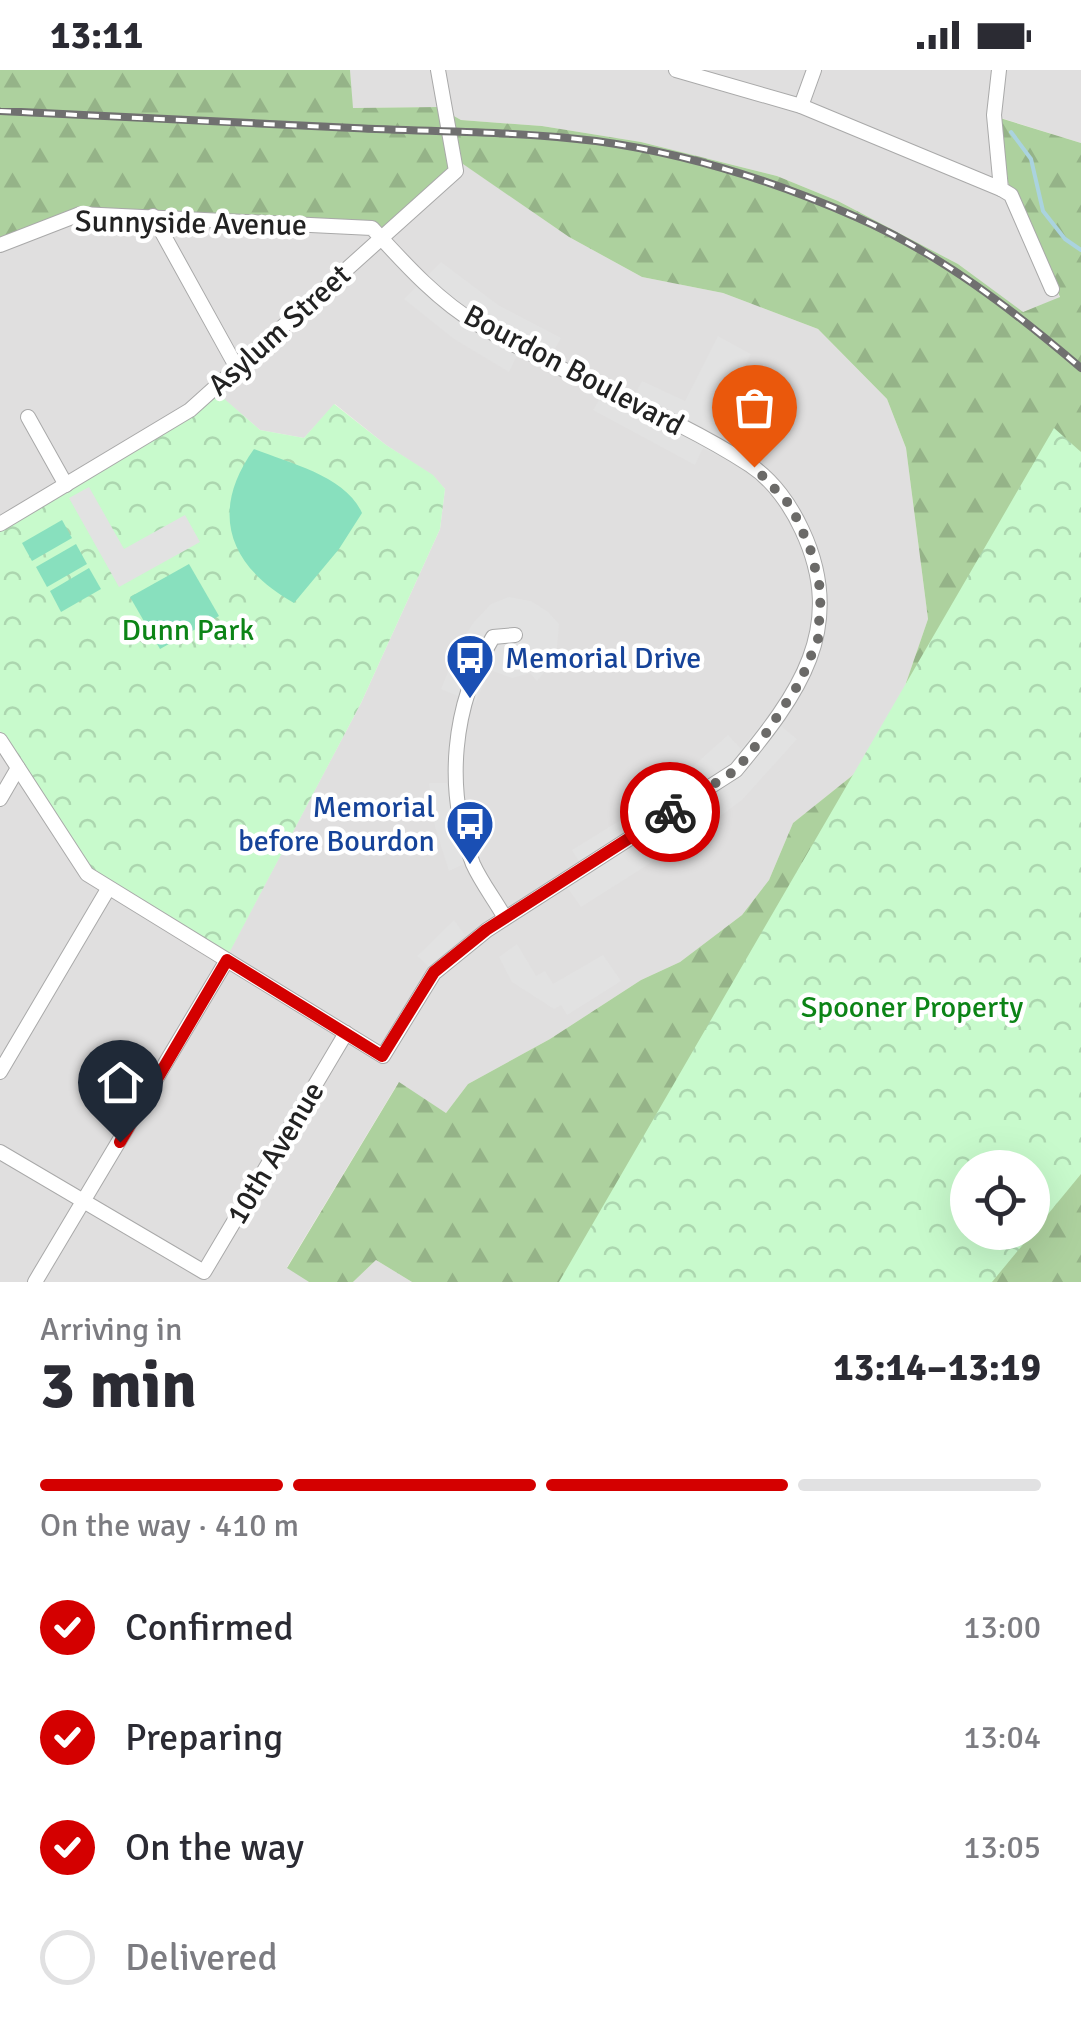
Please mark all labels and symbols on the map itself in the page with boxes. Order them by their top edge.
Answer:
street label: Sunnyside Avenue [75,203,307,244]
street label: Asylum Street [200,257,358,404]
street label: Bourdon Boulevard [457,297,690,444]
pin [712,365,797,468]
park label: Dunn Park [122,612,254,649]
bus stop icon: Memorial Drive [444,632,496,700]
place label: Memorial Drive [505,640,701,677]
courier [620,762,720,862]
place label: Memorial before Bourdon [238,789,435,860]
bus stop icon: Memorial before Bourdon [444,798,496,866]
park label: Spooner Property [801,989,1023,1026]
pin [78,1040,163,1143]
street label: 10th Avenue [218,1075,332,1231]

